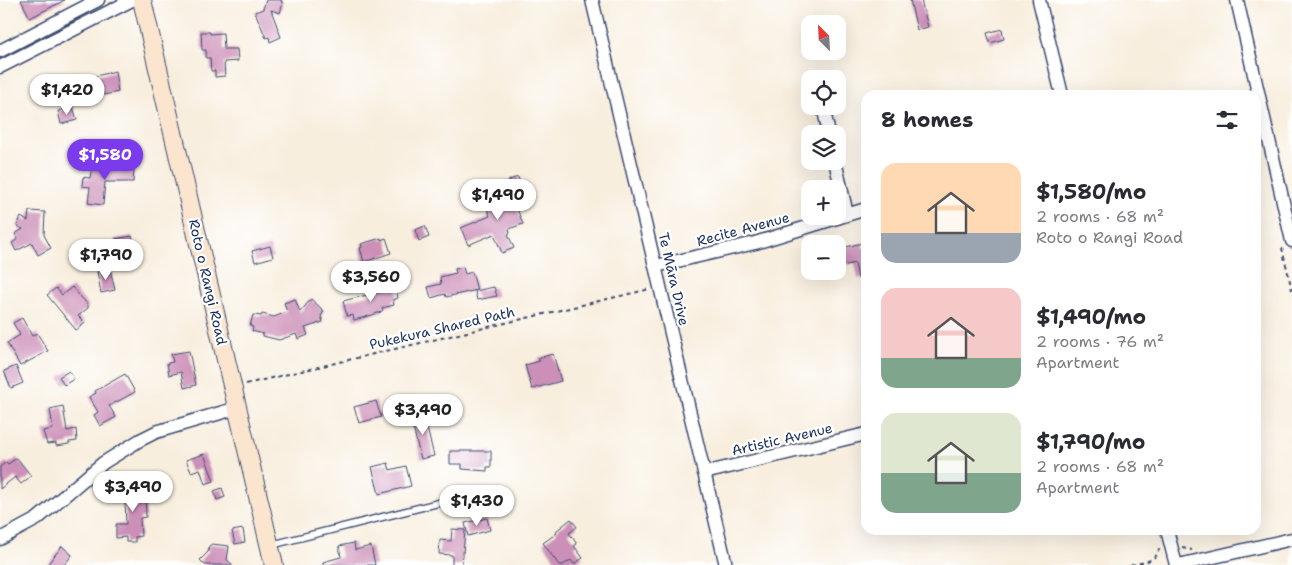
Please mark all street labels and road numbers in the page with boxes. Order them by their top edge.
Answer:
street label: Recite Avenue [695,208,791,250]
street label: Roto o Rangi Road [185,217,231,347]
street label: Te Māra Drive [655,231,693,327]
street label: Pukekura Shared Path [367,302,517,354]
street label: Artistic Avenue [730,419,834,459]

